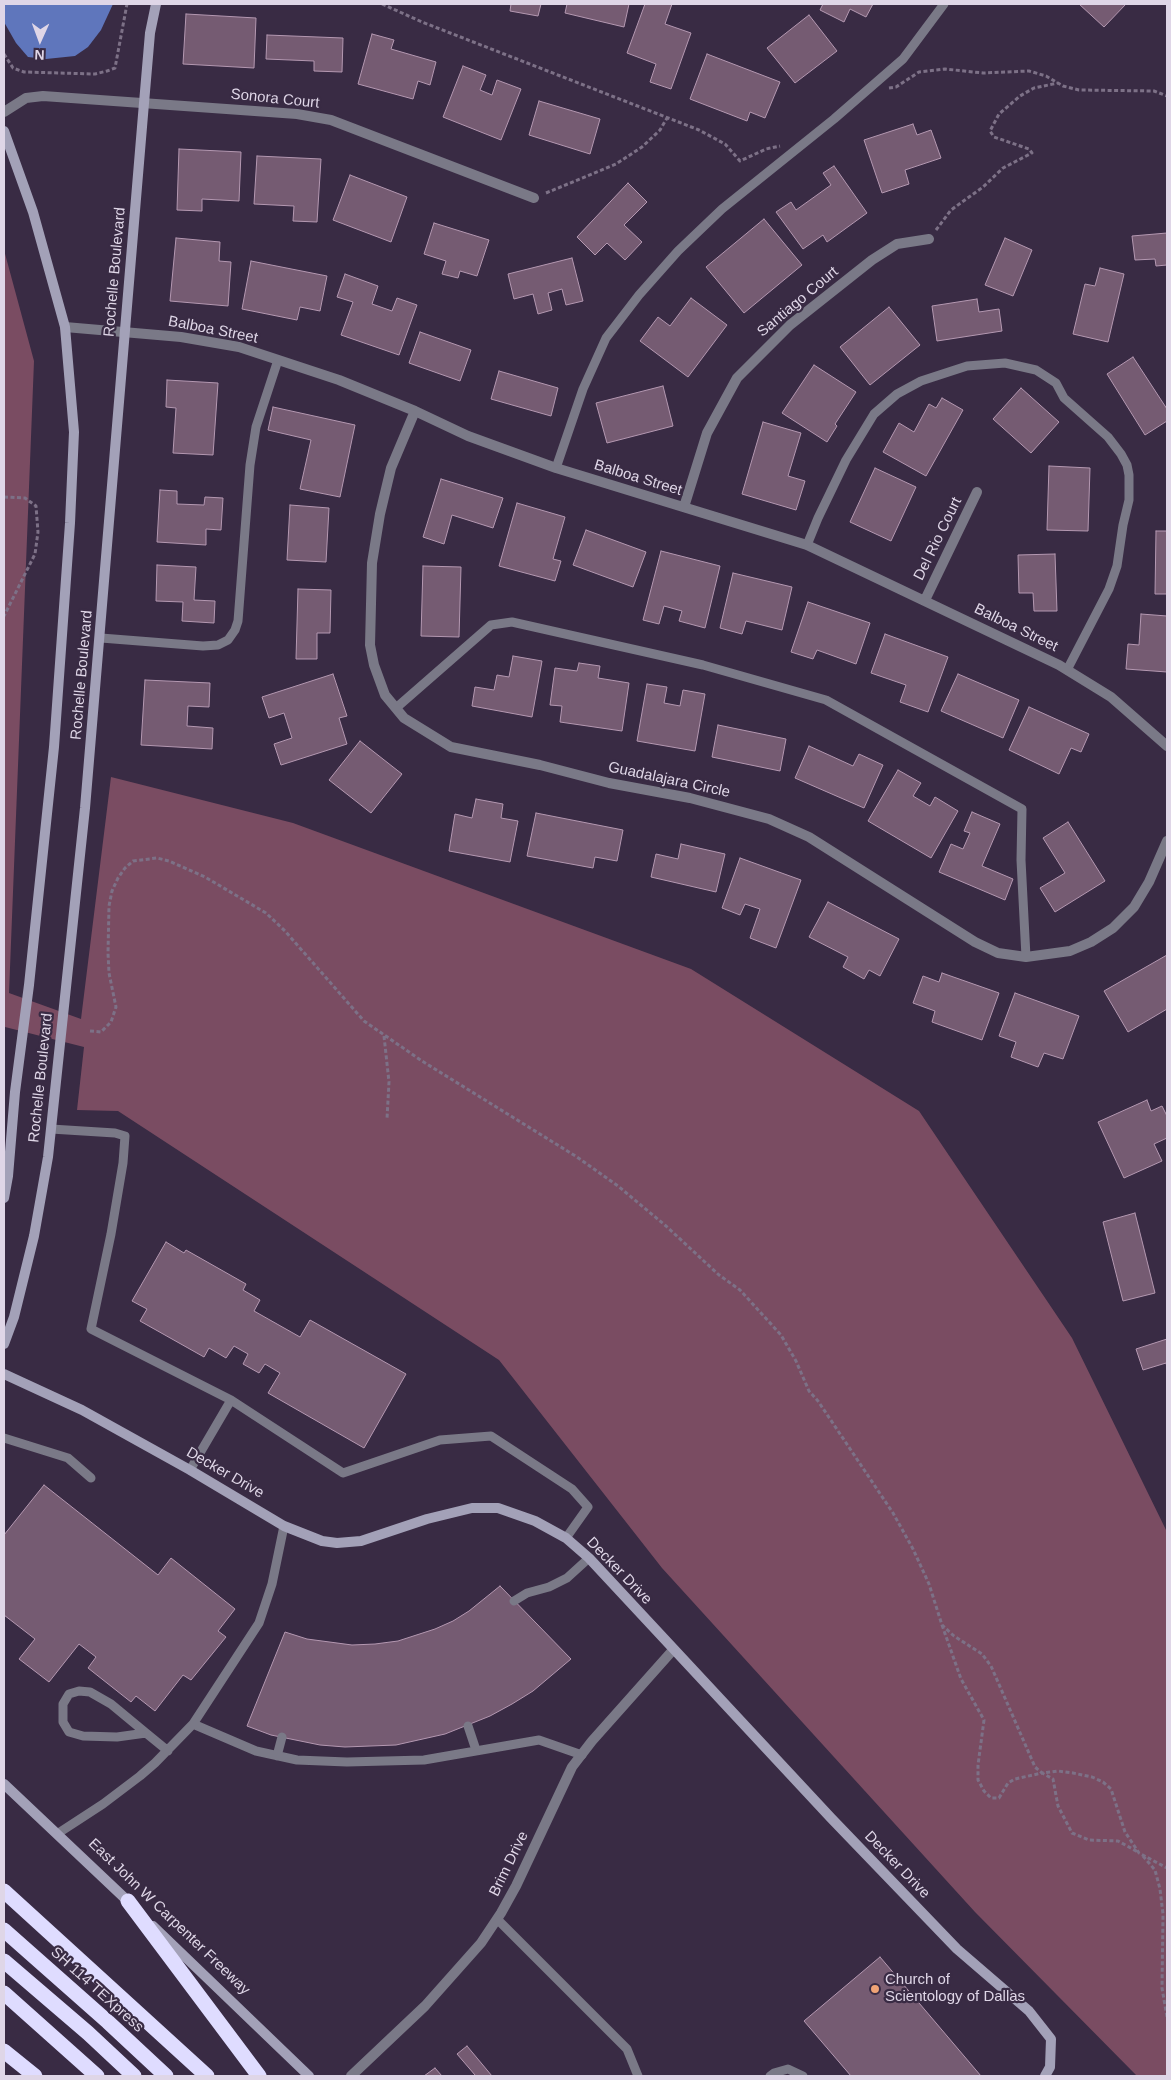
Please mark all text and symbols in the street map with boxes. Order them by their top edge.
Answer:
north arrow [15,15,65,65]
text: N [34,47,45,63]
street label: Sonora Court [230,85,320,113]
street label: Rochelle Boulevard [100,206,130,338]
street label: Santiago Court [754,263,842,341]
street label: Balboa Street [167,312,259,348]
street label: Balboa Street [592,456,684,500]
street label: Del Rio Court [910,495,966,583]
street label: Balboa Street [971,600,1061,656]
street label: Rochelle Boulevard [67,609,97,741]
street label: Guadalajara Circle [606,758,732,802]
street label: Rochelle Boulevard [25,1012,57,1144]
street label: Decker Drive [183,1444,267,1502]
street label: Decker Drive [582,1534,656,1608]
street label: Decker Drive [860,1828,934,1902]
street label: Brim Drive [486,1829,532,1899]
street label: East John W Carpenter Freeway [84,1835,254,1999]
street label: SH 114 TEXpress [47,1944,147,2036]
place label: Church of Scientology of Dallas [885,1971,1025,2006]
marker: Church of Scientology of Dallas [869,1983,881,1995]

